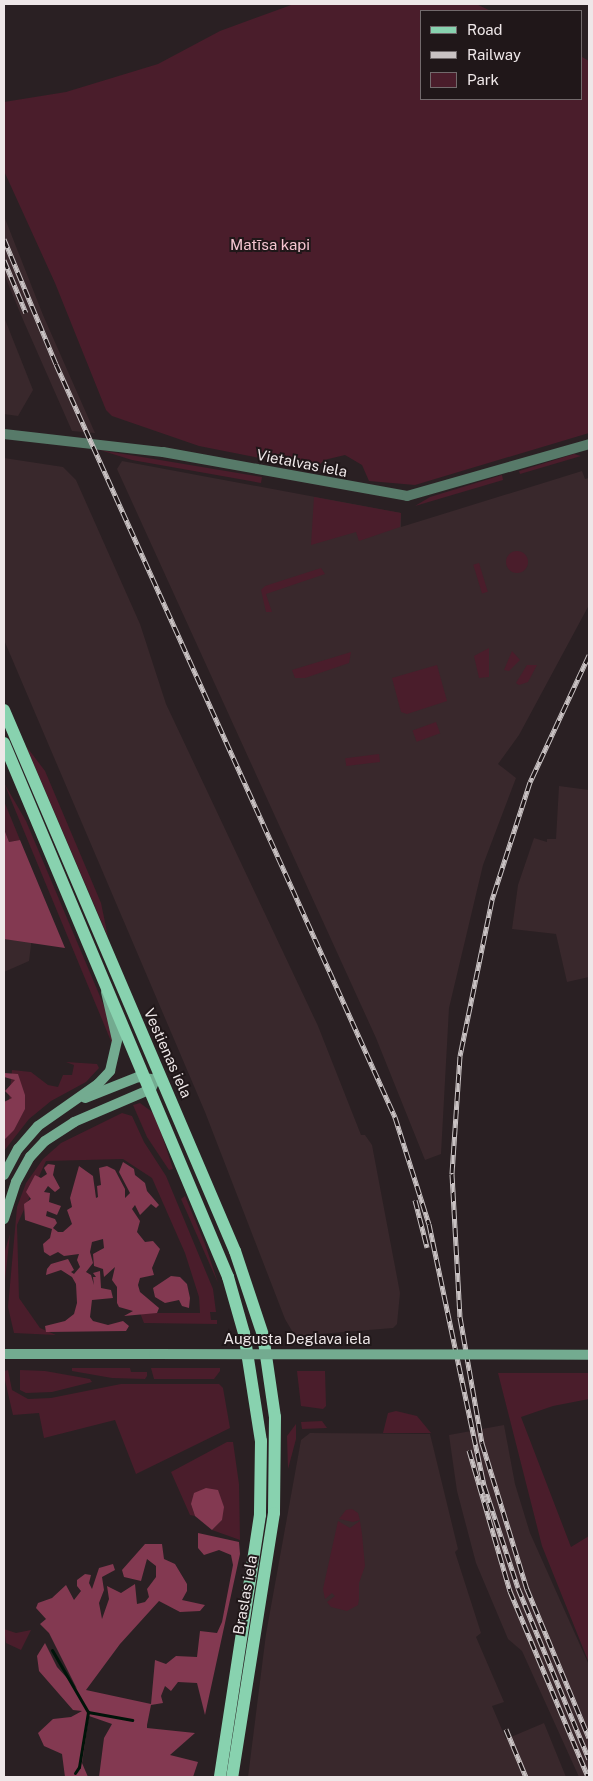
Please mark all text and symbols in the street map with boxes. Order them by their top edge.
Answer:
legend [420,10,583,100]
text: Road [467,21,503,38]
text: Railway [467,46,521,63]
text: Park [467,71,499,88]
park label: Matīsa kapi [230,236,310,254]
street label: Vietalvas iela [255,445,349,481]
street label: Vestienas iela [140,1005,196,1101]
street label: Augusta Deglava iela [223,1330,371,1348]
street label: Braslas iela [229,1554,261,1636]

